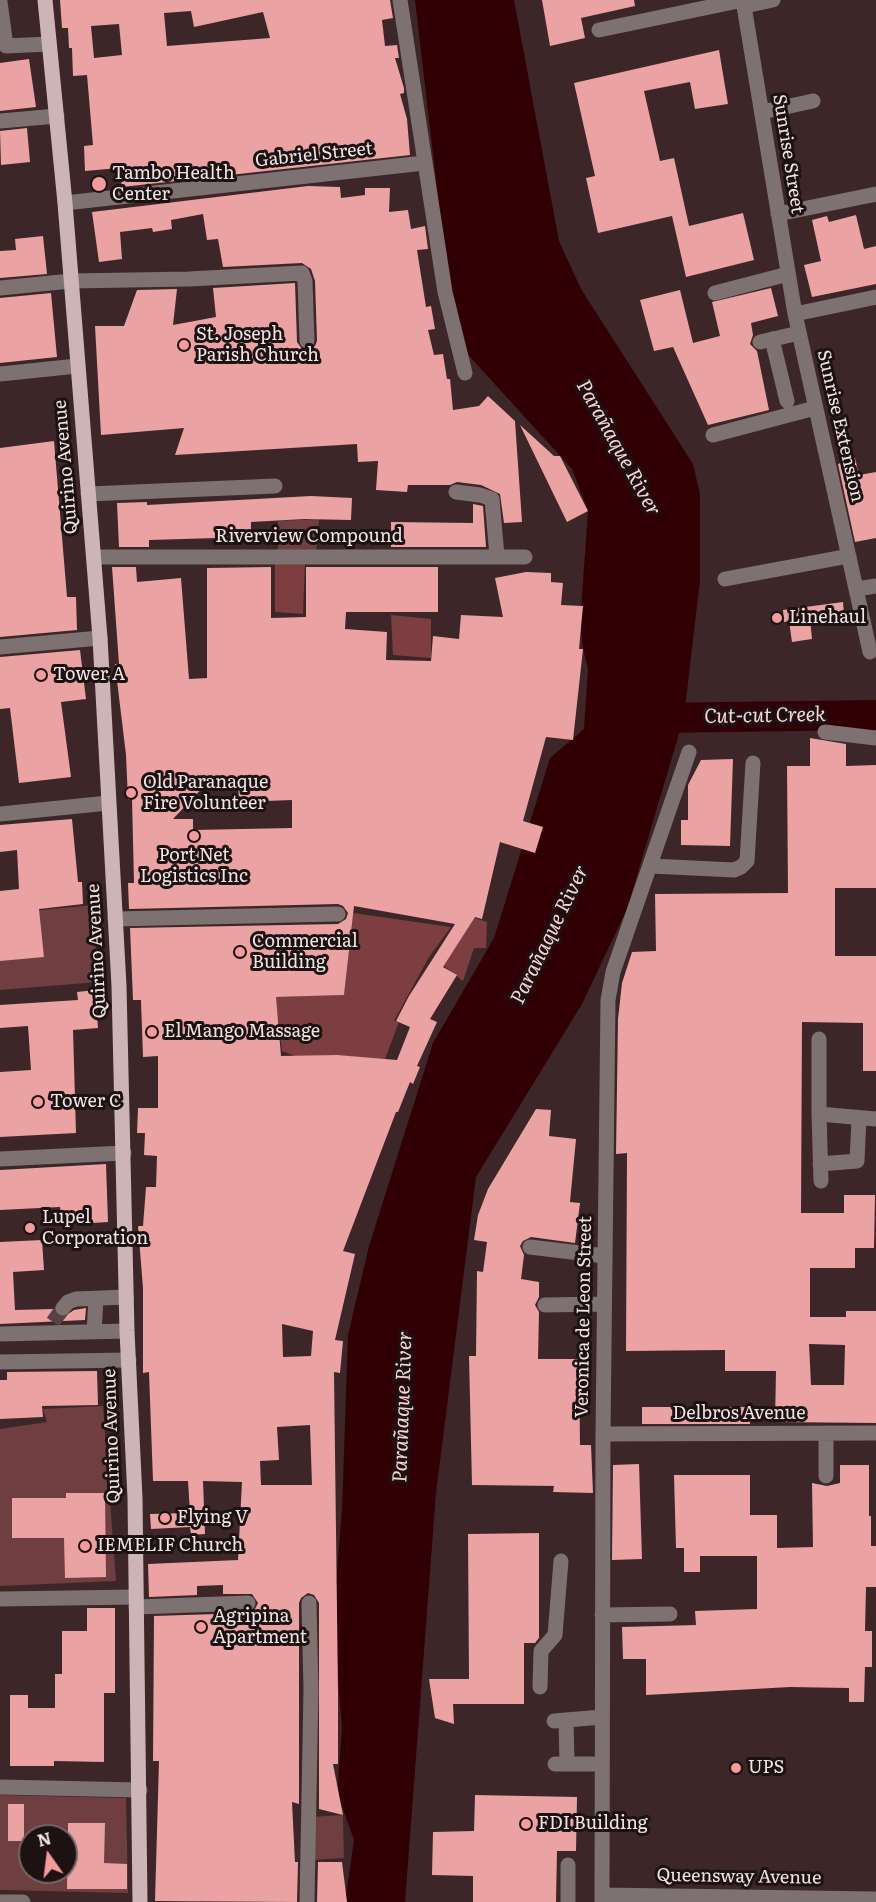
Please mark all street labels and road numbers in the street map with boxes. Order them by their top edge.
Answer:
street label: Sunrise Street [768,93,808,215]
street label: Gabriel Street [254,138,374,172]
street label: Sunrise Extension [812,348,868,504]
street label: Quirino Avenue [49,399,83,535]
street label: Riverview Compound [215,526,403,548]
street label: Quirino Avenue [83,883,111,1019]
street label: Veronica de Leon Street [571,1216,597,1418]
street label: Quirino Avenue [99,1368,125,1504]
street label: Delbros Avenue [672,1403,806,1425]
street label: Queensway Avenue [657,1865,821,1889]

